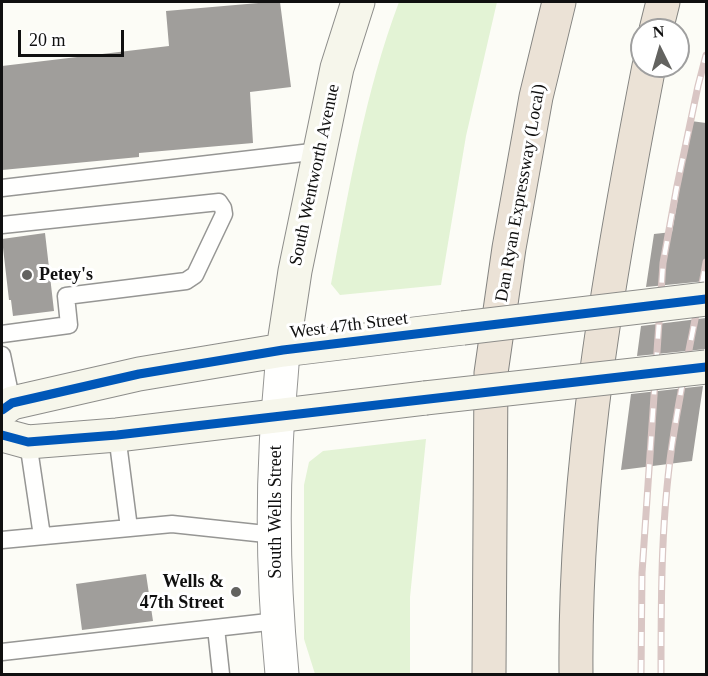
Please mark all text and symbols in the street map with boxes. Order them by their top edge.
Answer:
scale bar [21,18,128,56]
north arrow [630,18,690,78]
text: N [652,23,665,41]
text: 20 m [29,30,66,50]
street label: South Wentworth Avenue [285,82,345,268]
street label: Dan Ryan Expressway (Local) [491,82,551,304]
place label: Petey's [39,264,93,286]
marker: Petey's [20,268,34,282]
street label: West 47th Street [289,308,409,344]
street label: South Wells Street [265,445,287,579]
place label: Wells & 47th Street [140,571,224,614]
marker: Wells & 47th Street [229,585,243,599]

